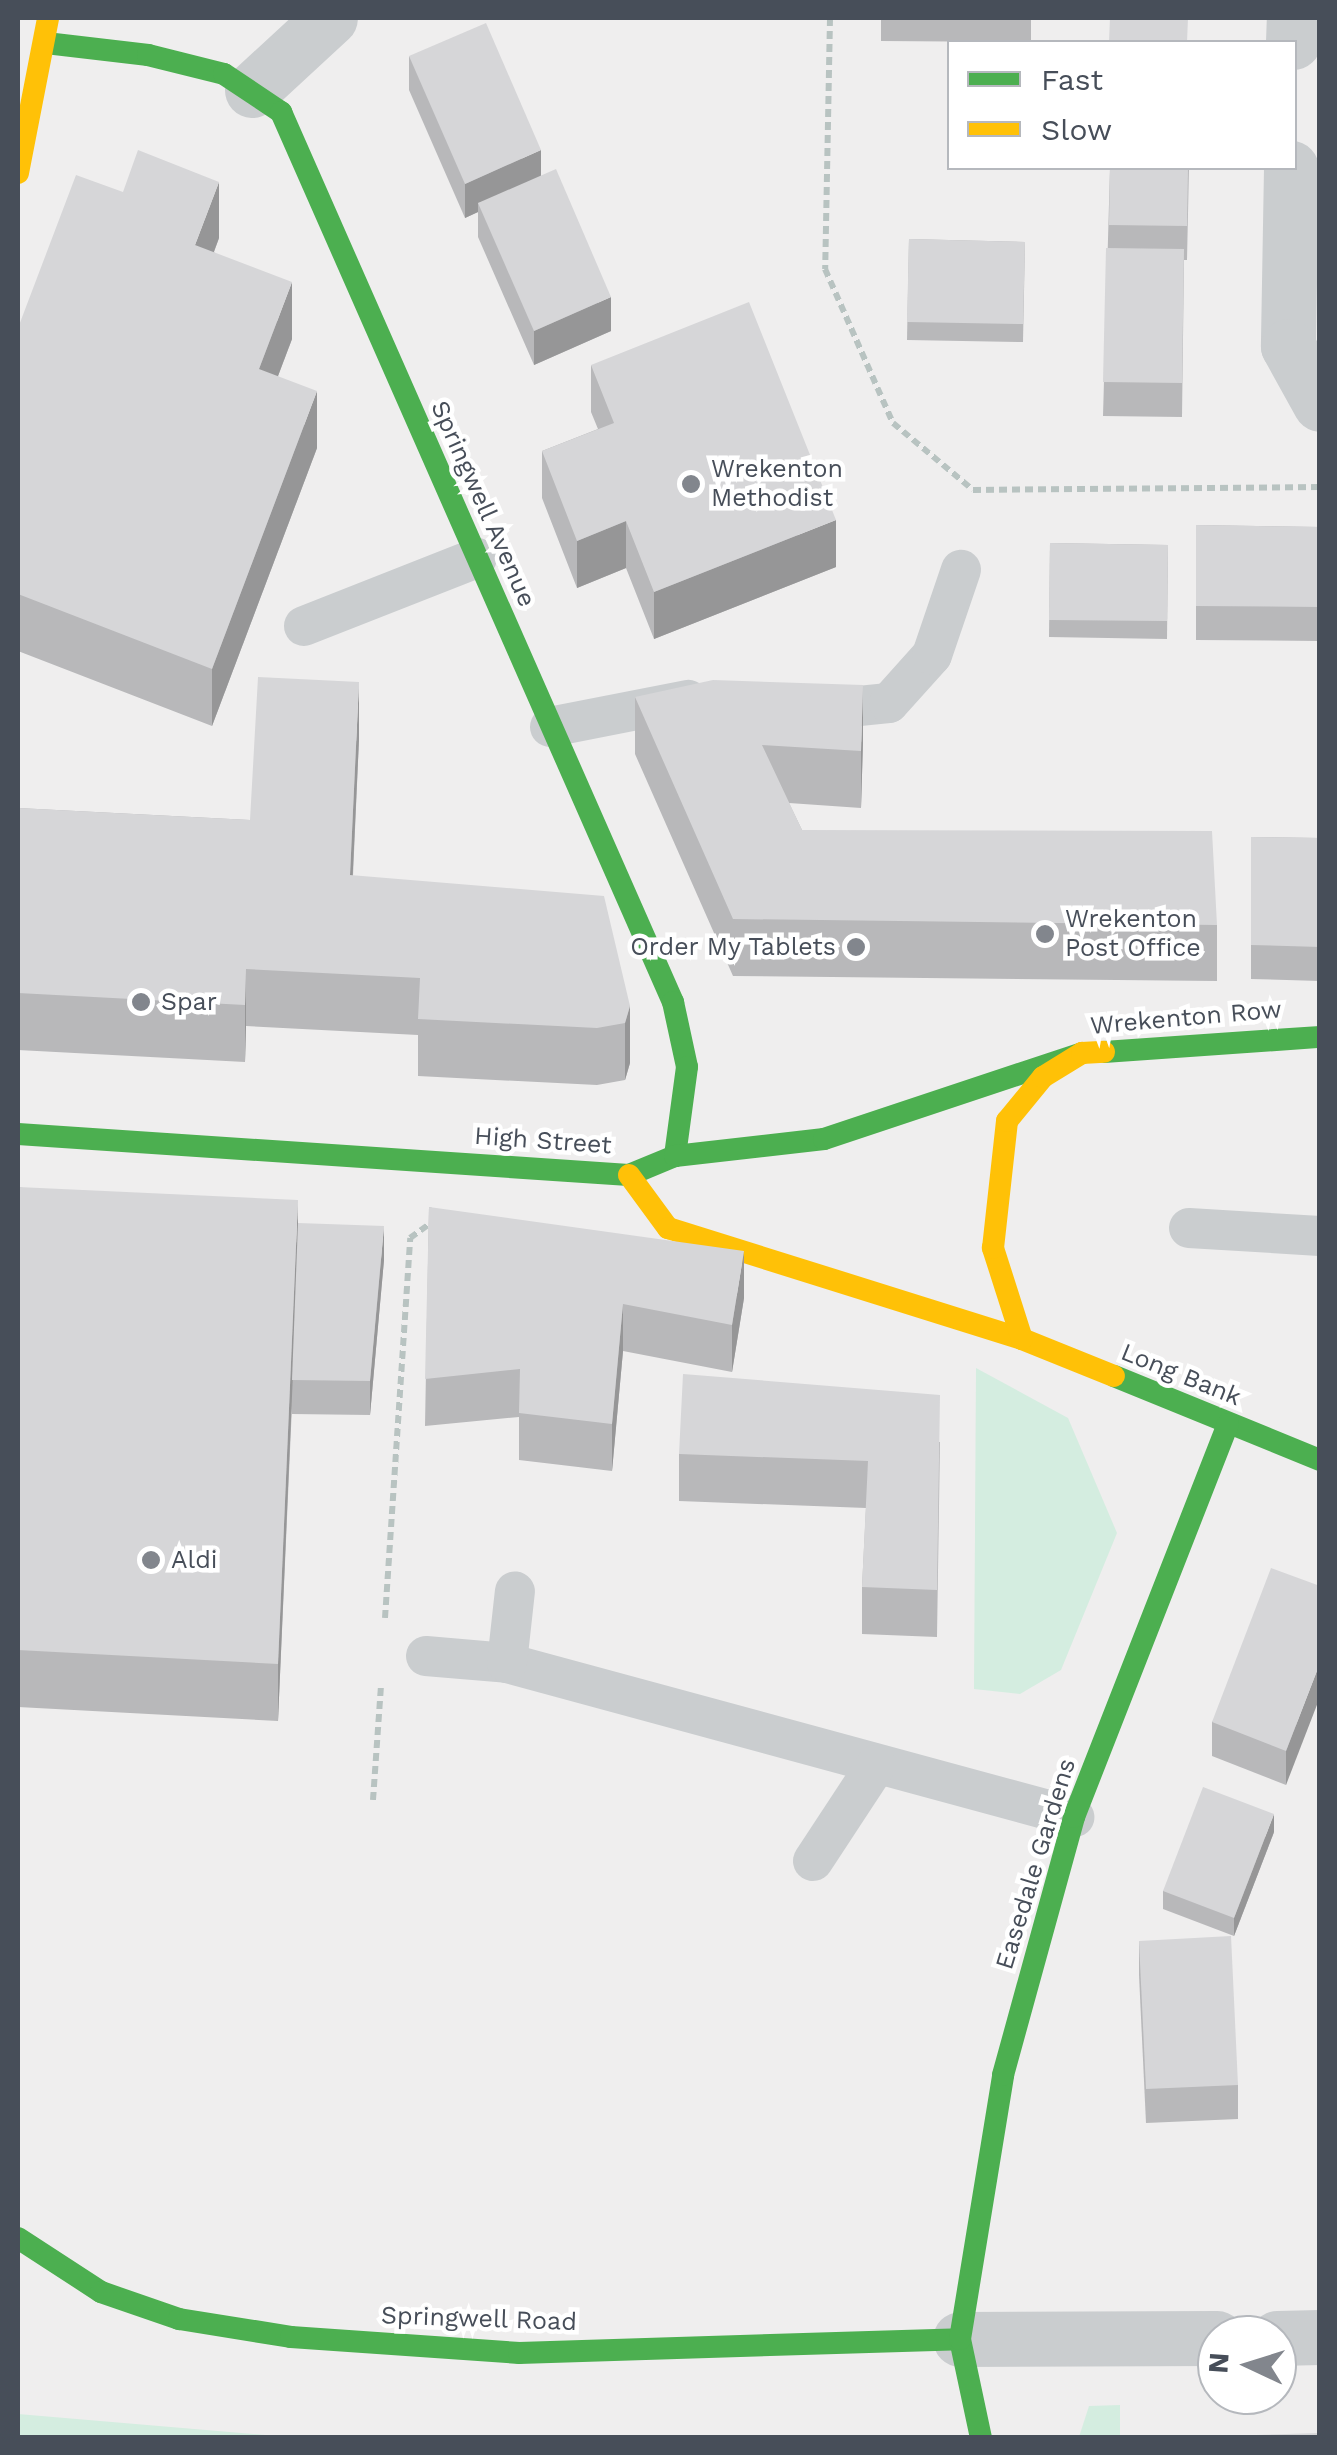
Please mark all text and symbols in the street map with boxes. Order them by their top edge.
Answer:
legend [947,40,1297,170]
text: Fast [1041,62,1103,97]
text: Slow [1041,112,1112,147]
street label: Springwell Avenue [424,396,542,612]
place label: Wrekenton Methodist [711,455,843,514]
marker: Wrekenton Methodist [680,473,702,495]
place label: Wrekenton Post Office [1065,905,1201,964]
marker: Wrekenton Post Office [1034,923,1056,945]
place label: Order My Tablets [628,932,836,962]
marker: Order My Tablets [845,936,867,958]
place label: Spar [161,987,217,1017]
marker: Spar [130,991,152,1013]
street label: Wrekenton Row [1089,995,1283,1041]
street label: High Street [473,1121,613,1161]
street label: Long Bank [1117,1337,1245,1413]
place label: Aldi [171,1545,217,1575]
marker: Aldi [140,1549,162,1571]
street label: Easedale Gardens [990,1755,1082,1973]
street label: Springwell Road [380,2301,578,2337]
north arrow [1197,2315,1297,2415]
text: N [1201,2352,1236,2375]

